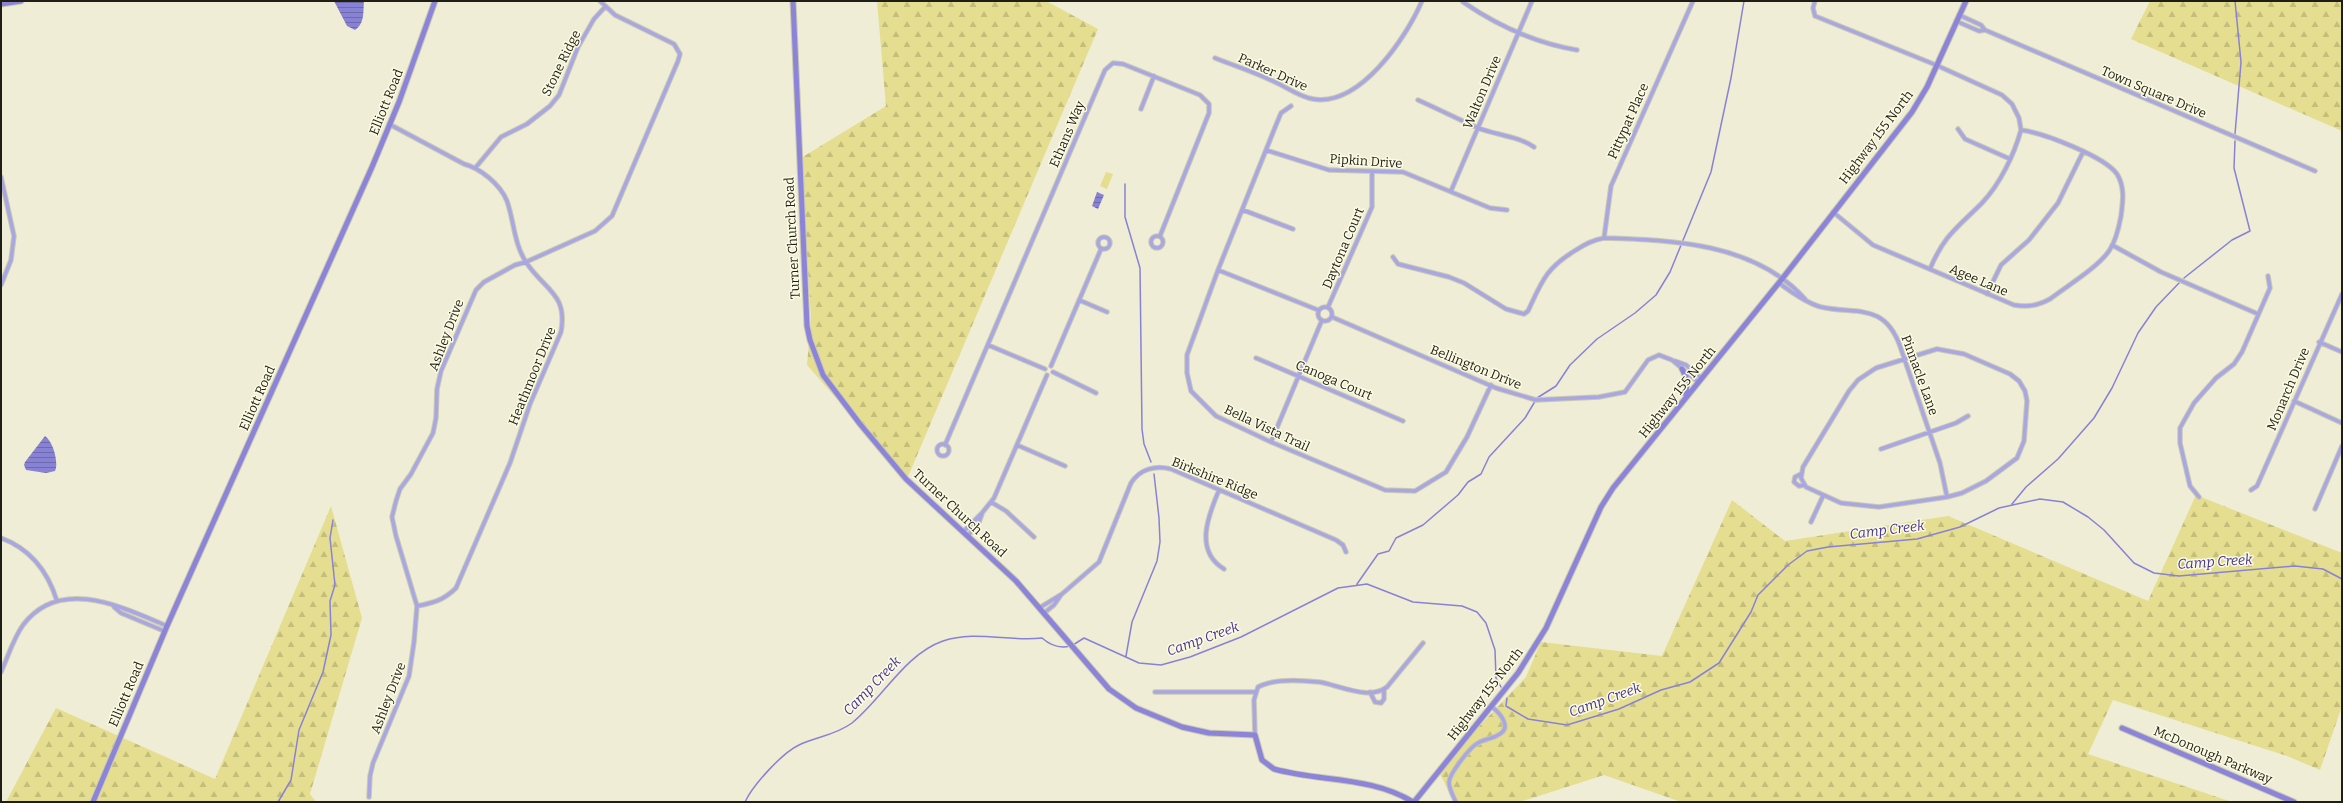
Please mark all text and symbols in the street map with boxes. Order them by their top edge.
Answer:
street label: Stone Ridge [539,27,583,99]
street label: Parker Drive [1236,50,1310,94]
street label: Walton Drive [1460,53,1504,131]
street label: Town Square Drive [2099,63,2209,121]
street label: Elliott Road [366,67,406,137]
street label: Pittypat Place [1605,81,1651,161]
street label: Highway 155 North [1836,87,1916,187]
street label: Ethans Way [1046,99,1088,169]
street label: Pipkin Drive [1329,151,1403,171]
street label: Turner Church Road [781,176,803,299]
street label: Daytona Court [1319,205,1367,291]
street label: Agee Lane [1947,261,2011,299]
street label: Ashley Drive [425,297,467,373]
street label: Heathmoor Drive [505,325,559,427]
street label: Pinnacle Lane [1899,333,1941,417]
street label: Bellington Drive [1428,342,1524,392]
street label: Highway 155 North [1636,343,1718,441]
street label: Monarch Drive [2264,345,2312,433]
street label: Canoga Court [1293,357,1375,403]
street label: Elliott Road [236,363,278,433]
street label: Bella Vista Trail [1222,402,1312,454]
street label: Birkshire Ridge [1170,454,1260,502]
street label: Turner Church Road [910,466,1010,560]
water label: Camp Creek [1849,517,1926,543]
water label: Camp Creek [2177,551,2254,573]
water label: Camp Creek [1165,618,1242,660]
street label: Highway 155 North [1444,645,1526,743]
water label: Camp Creek [840,653,905,719]
street label: Elliott Road [106,659,147,729]
street label: Ashley Drive [367,660,409,736]
water label: Camp Creek [1567,679,1644,721]
street label: McDonough Parkway [2151,723,2275,787]

